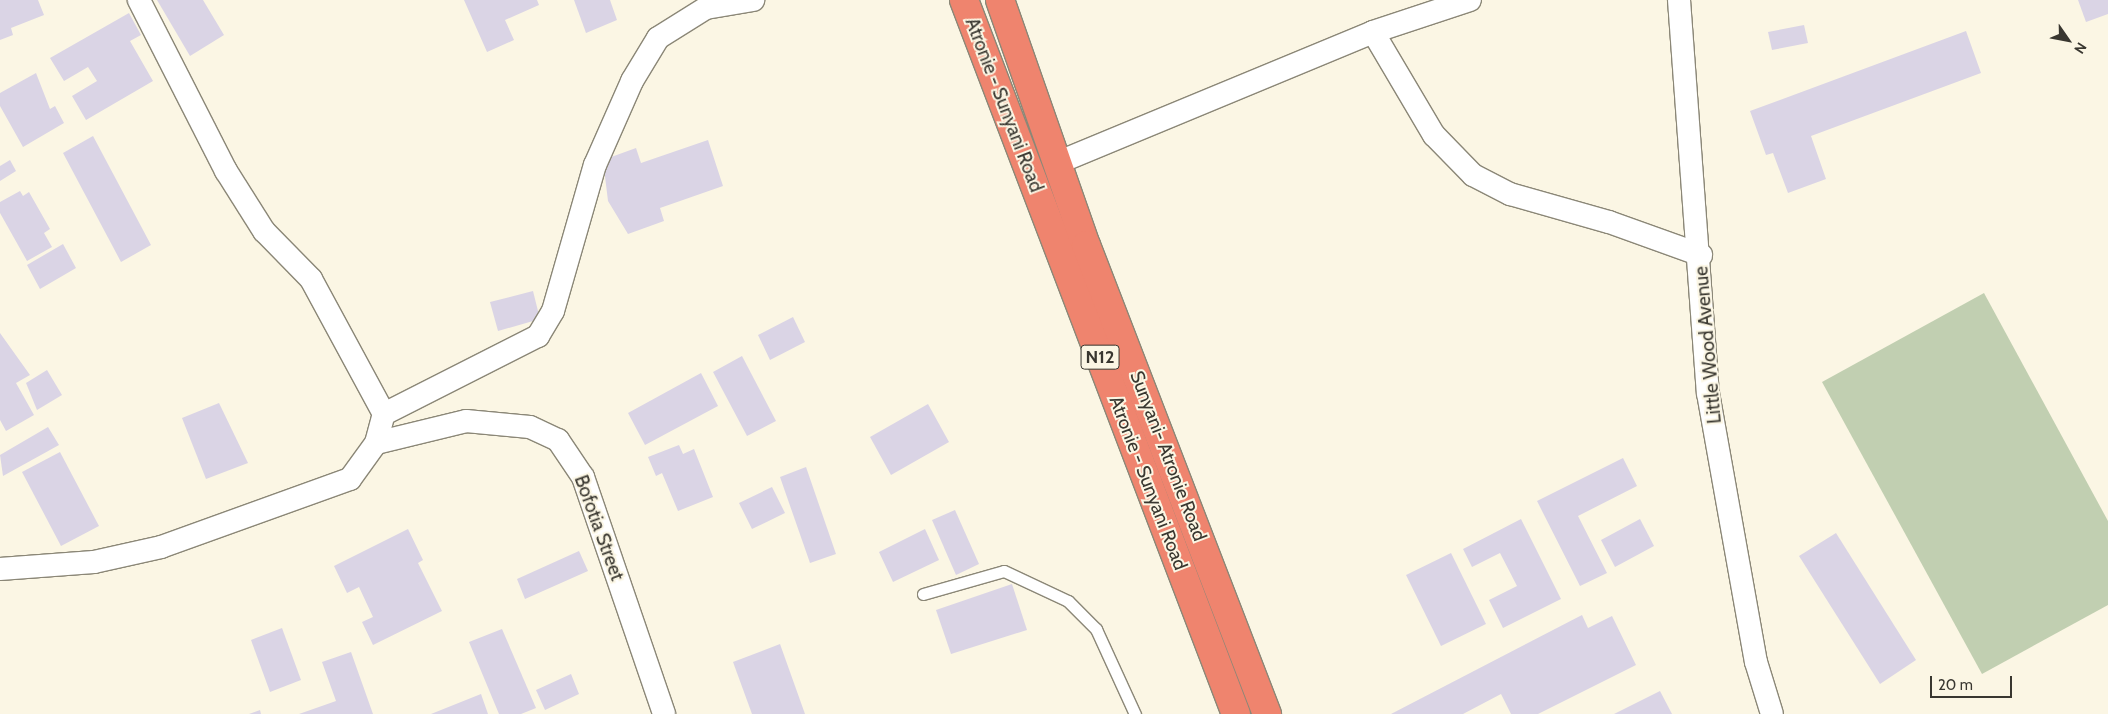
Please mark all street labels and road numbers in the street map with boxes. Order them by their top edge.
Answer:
street label: Atronie - Sunyani Road [960,15,1048,195]
street label: Little Wood Avenue [1690,265,1726,425]
road number: N12 [1080,342,1120,372]
street label: Sunyani- Atronie Road [1125,368,1211,544]
street label: Atronie - Sunyani Road [1104,393,1192,573]
street label: Bofotia Street [569,472,629,584]

